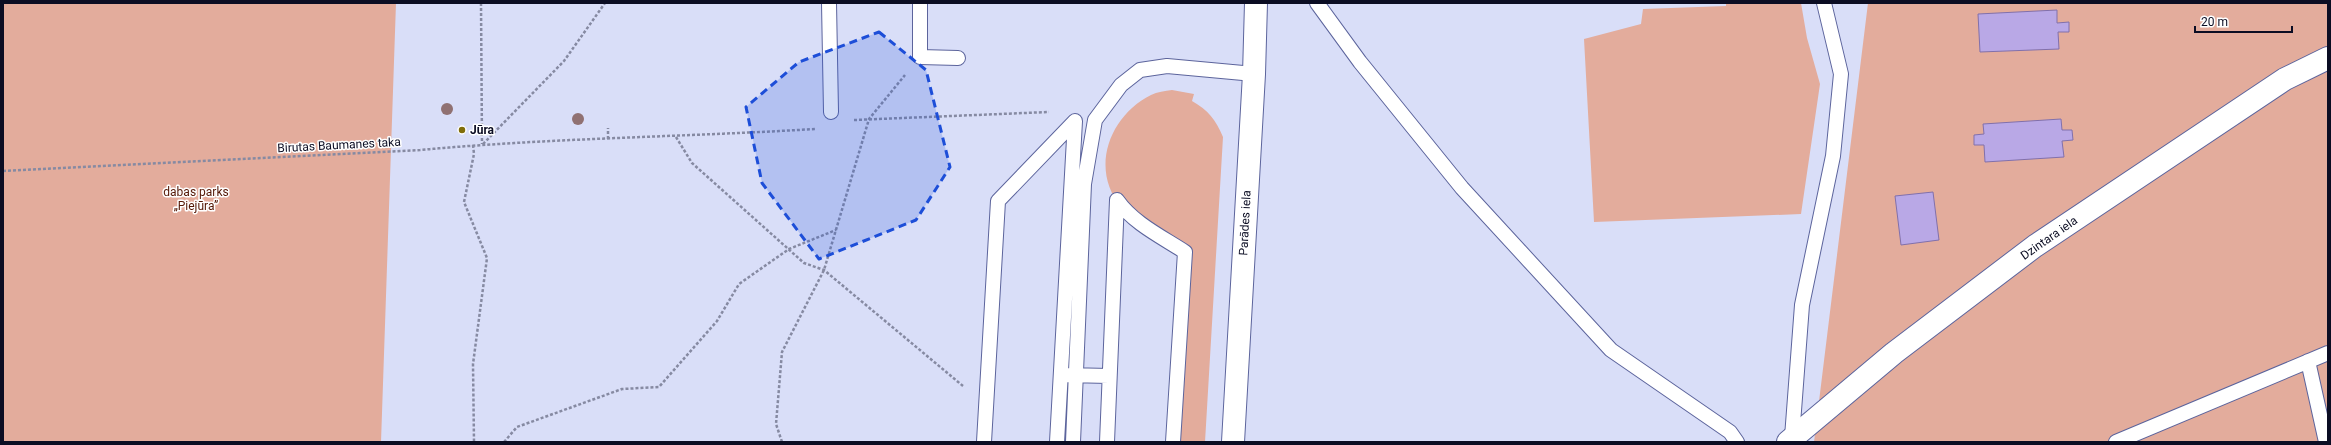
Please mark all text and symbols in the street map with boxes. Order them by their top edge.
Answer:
scale bar [2195,8,2292,34]
text: 20 m [2201,15,2228,29]
place label: Jūra [470,123,495,137]
marker: Jūra [457,125,467,135]
street label: Birutas Baumanes taka [277,135,401,155]
park label: dabas parks „Piejūra” [163,185,229,213]
street label: Parādes iela [1236,190,1254,256]
street label: Dzintara iela [2018,213,2080,263]

